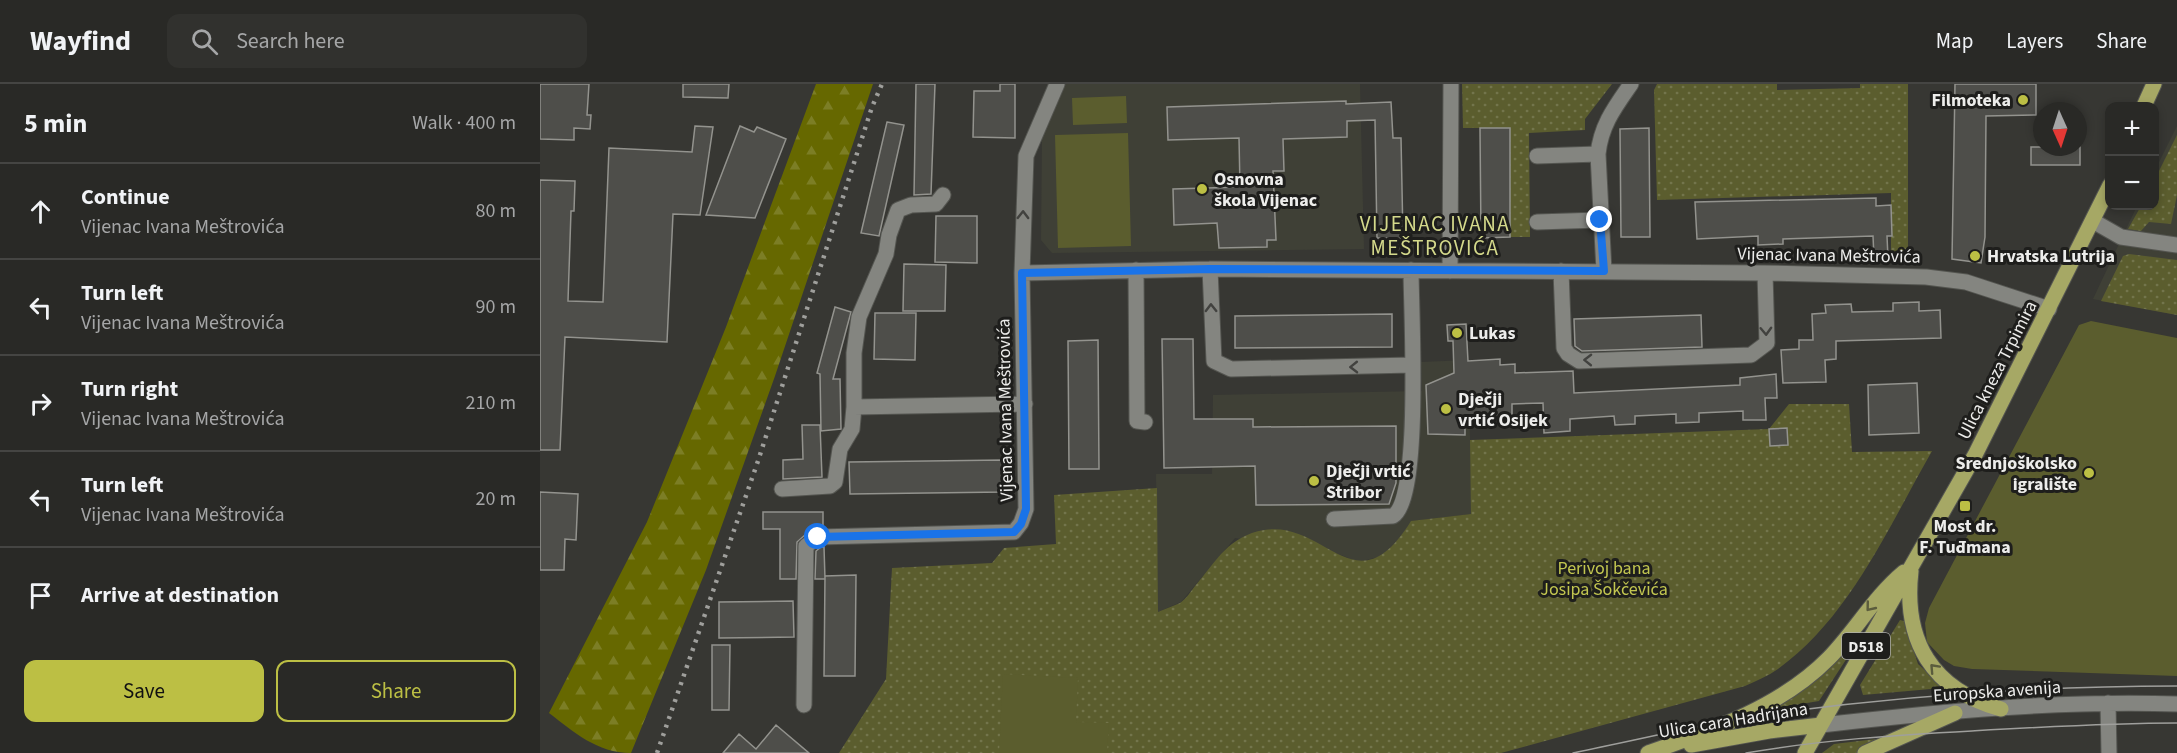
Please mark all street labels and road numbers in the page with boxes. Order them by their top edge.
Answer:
street label: Vijenac Ivana Meštrovića [1737,241,1921,270]
street label: Ulica kneza Trpimira [1952,297,2043,444]
street label: Vijenac Ivana Meštrovića [991,318,1020,502]
road number: D518 [1842,633,1890,659]
street label: Europska avenija [1932,675,2062,708]
street label: Ulica cara Hadrijana [1657,696,1810,745]

